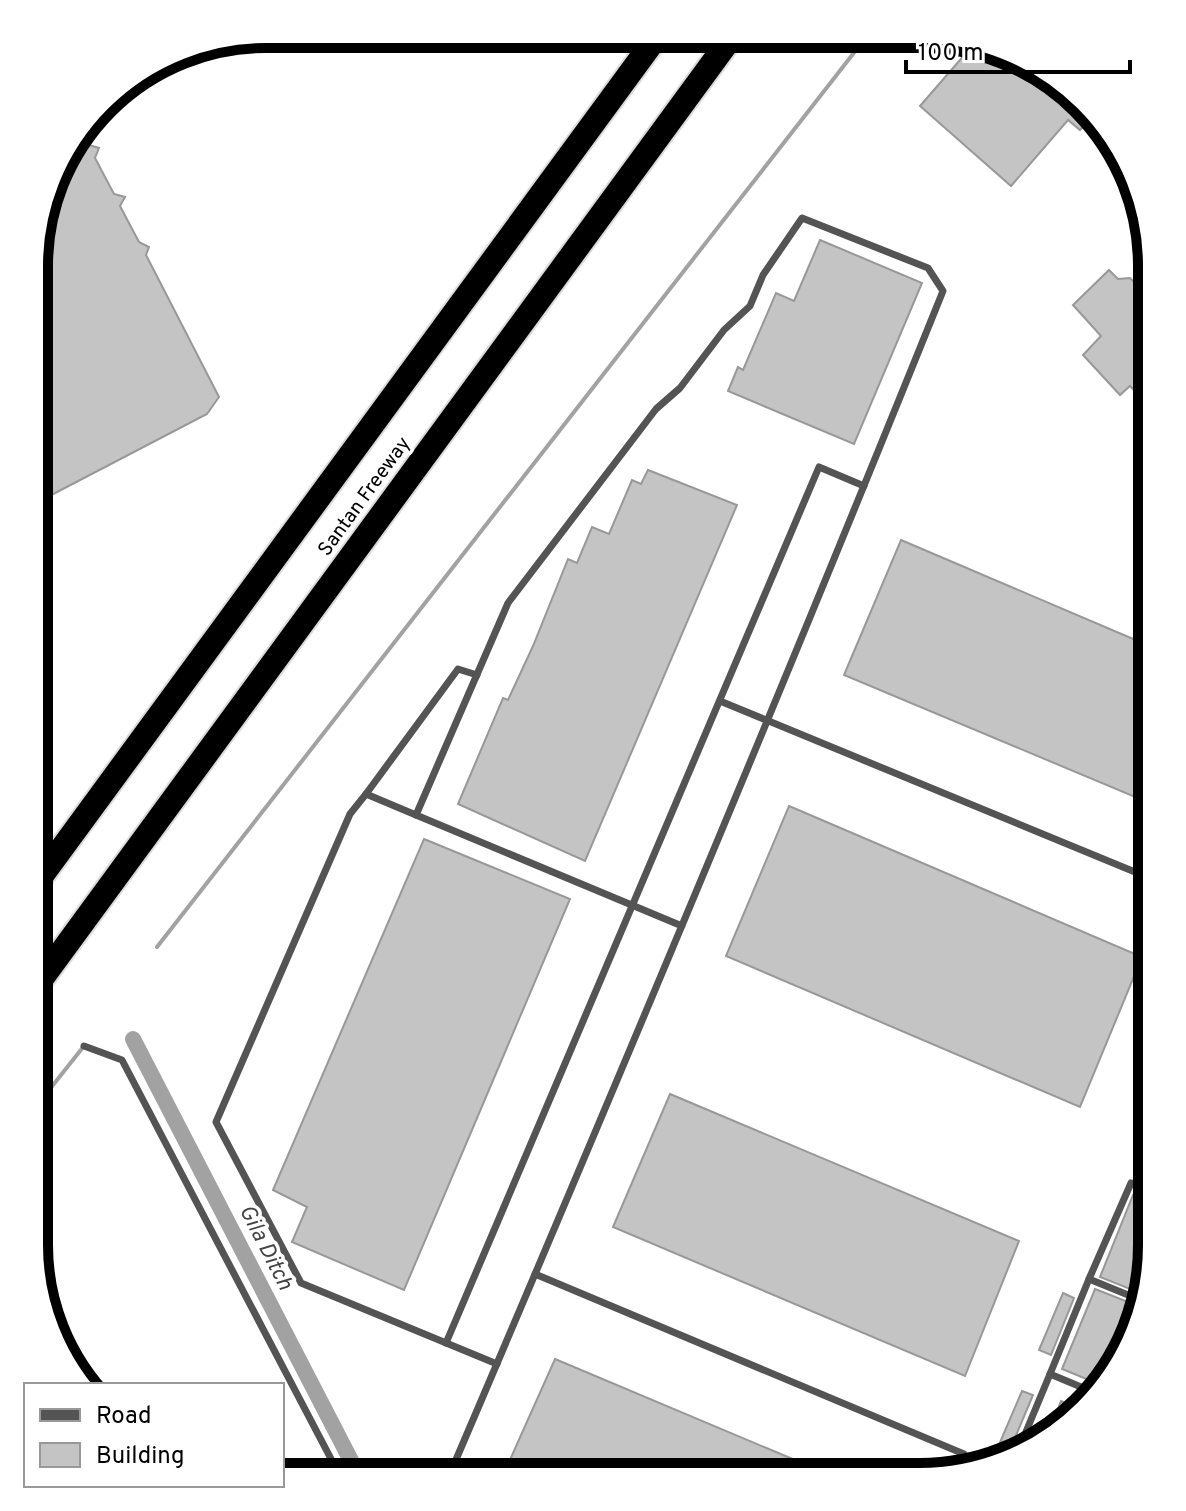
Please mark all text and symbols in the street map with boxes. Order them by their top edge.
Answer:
scale bar [906,24,1130,74]
text: 100 m [918,39,984,69]
street label: Santan Freeway [313,432,417,562]
water label: Gila Ditch [232,1201,298,1295]
legend [24,1383,284,1487]
text: Road [96,1402,152,1432]
text: Building [96,1442,185,1472]

